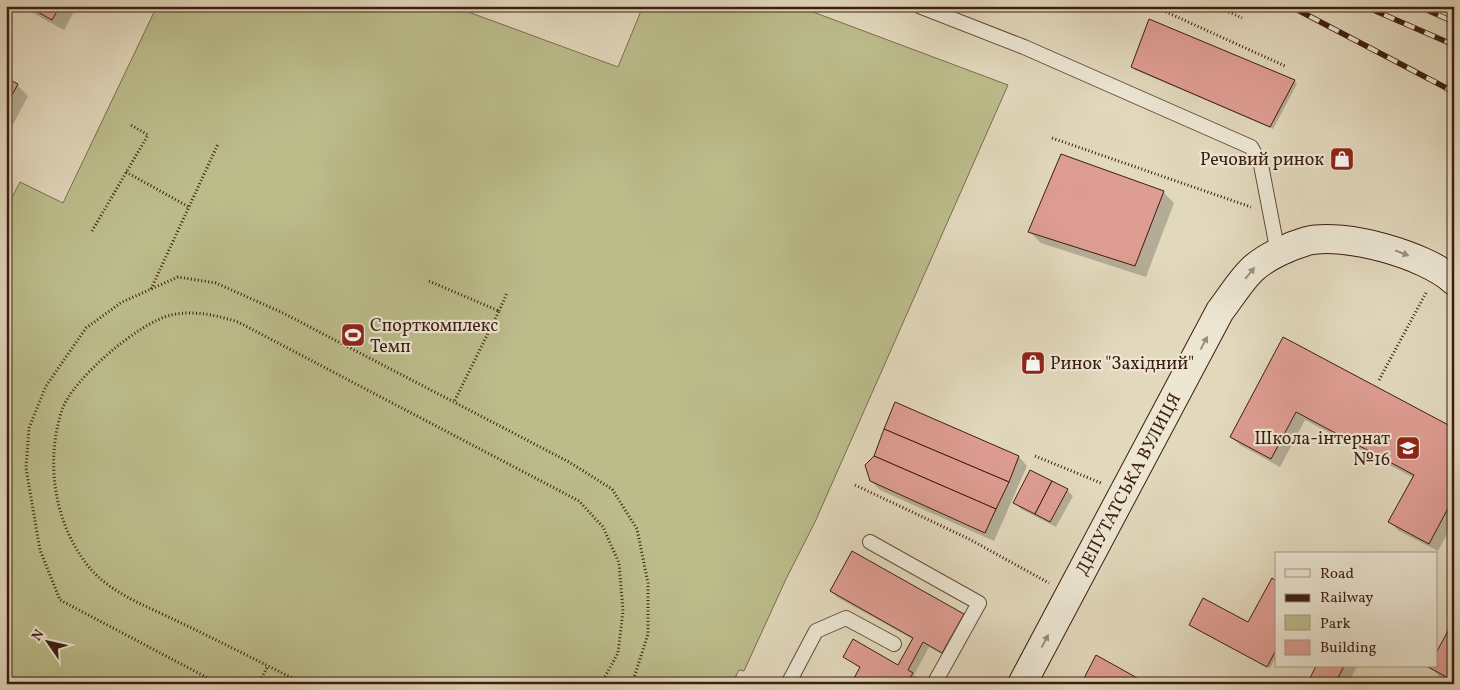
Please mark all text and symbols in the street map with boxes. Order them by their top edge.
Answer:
shop icon: Речовий ринок [1329,146,1355,172]
place label: Речовий ринок [1200,148,1324,173]
one-way arrow [1395,249,1410,257]
one-way arrow [1245,267,1256,280]
place label: Спорткомплекс Темп [370,314,498,360]
sports icon: Спорткомплекс Темп [340,322,366,348]
one-way arrow [1199,336,1208,349]
shop icon: Ринок "Західний" [1020,350,1046,376]
place label: Ринок "Західний" [1050,352,1194,377]
street label: ДЕПУТАТСЬКА ВУЛИЦЯ [1071,389,1188,580]
place label: Школа-інтернат №16 [1254,427,1390,473]
school or university icon: Школа-інтернат №16 [1395,435,1421,461]
legend [1275,552,1438,668]
text: Road [1320,564,1354,585]
text: Railway [1320,588,1373,609]
text: Park [1320,614,1351,635]
north arrow [22,618,72,668]
text: N [28,626,49,645]
one-way arrow [1041,633,1049,648]
text: Building [1320,638,1377,659]

